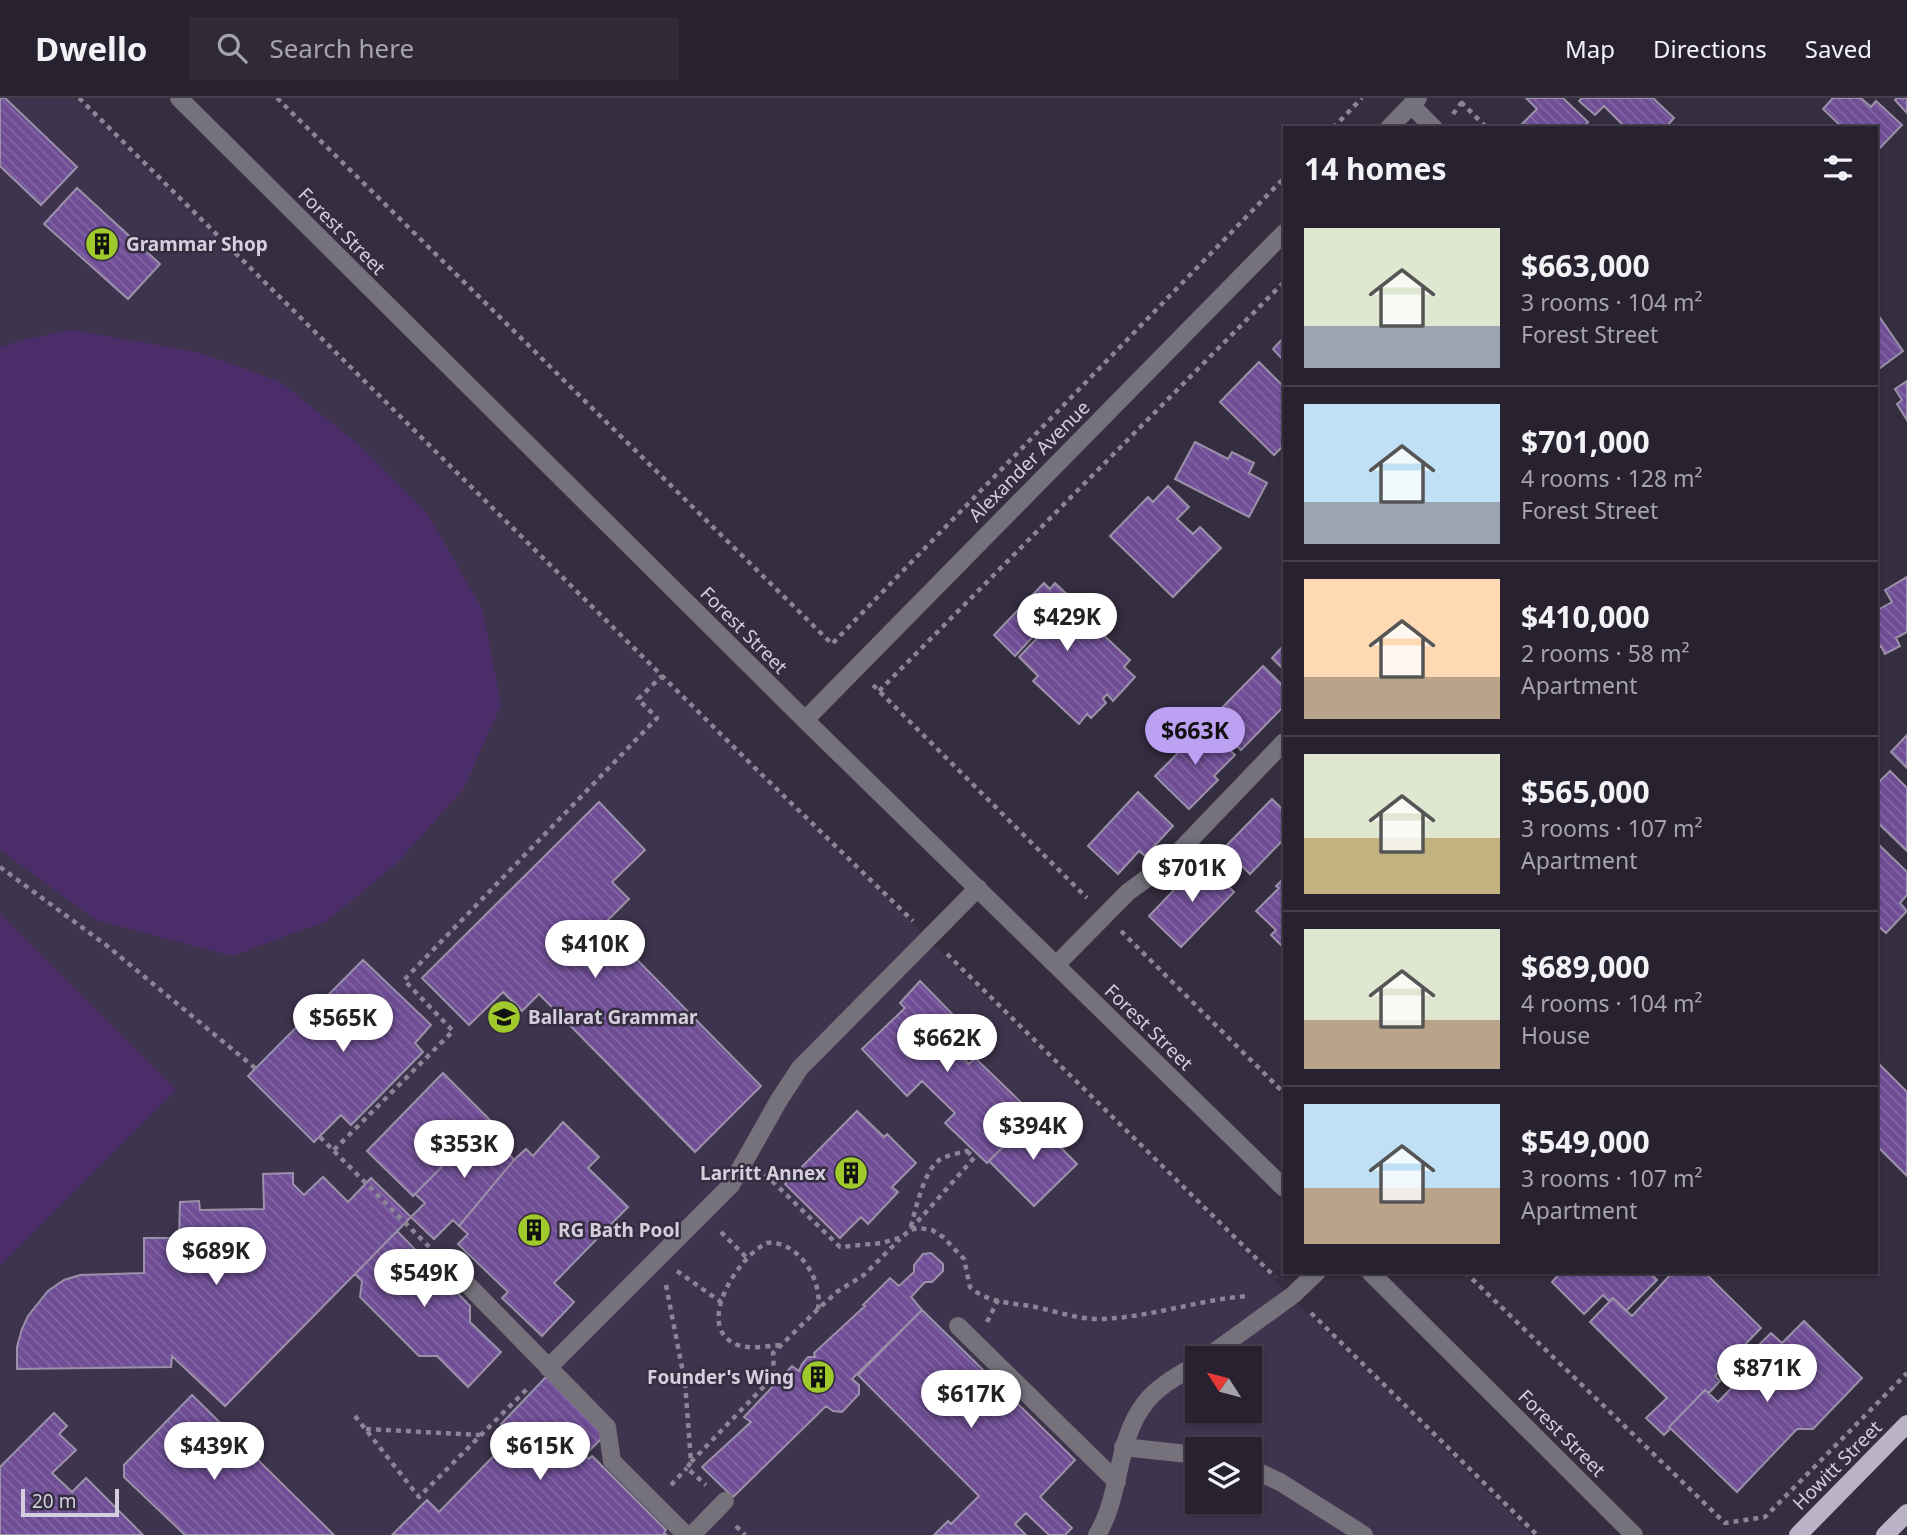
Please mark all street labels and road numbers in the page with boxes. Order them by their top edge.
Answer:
street label: Forest Street [293,182,391,280]
street label: Alexander Avenue [963,395,1095,527]
street label: Forest Street [695,581,793,679]
street label: Forest Street [1099,978,1199,1076]
street label: Forest Street [1513,1384,1611,1482]
street label: Howitt Street [1787,1414,1888,1515]

